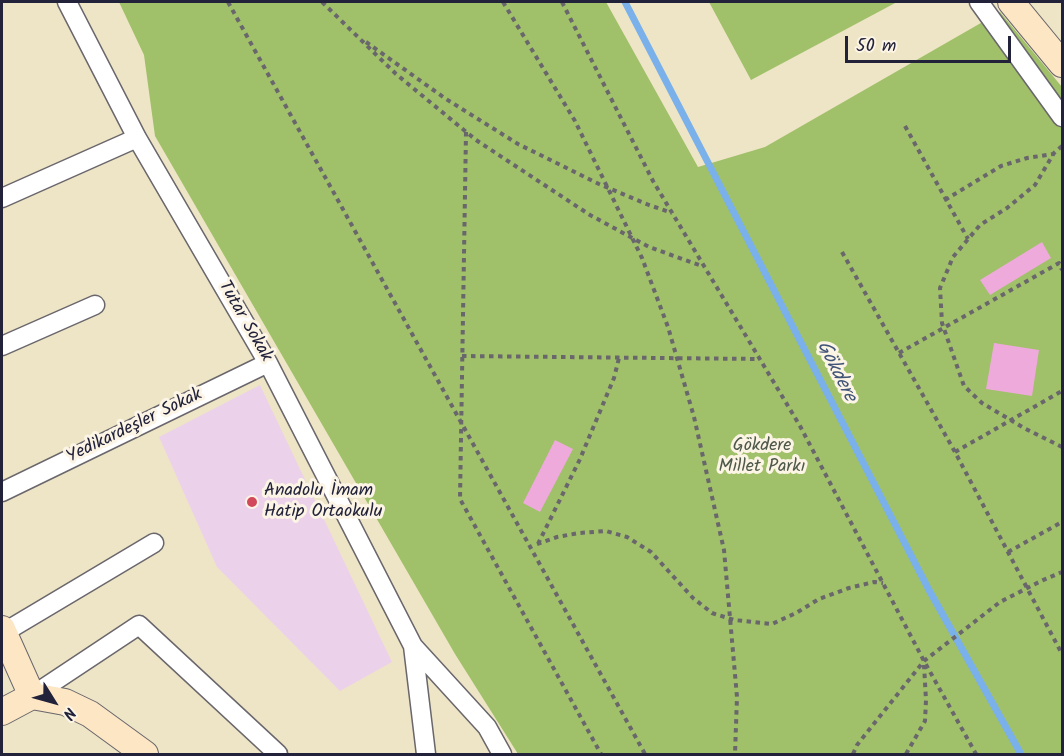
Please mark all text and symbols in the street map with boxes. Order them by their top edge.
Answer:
scale bar [848,24,1014,62]
text: 50 m [856,32,896,61]
street label: Tutar Sokak [212,278,276,366]
water label: Gökdere [809,337,861,407]
street label: Yedikardeşler Sokak [64,385,206,469]
park label: Gökdere Millet Parkı [719,436,805,478]
place label: Anadolu İmam Hatip Ortaokulu [264,481,382,524]
marker: Anadolu İmam Hatip Ortaokulu [245,495,259,509]
north arrow [24,672,84,732]
text: N [56,702,82,725]

